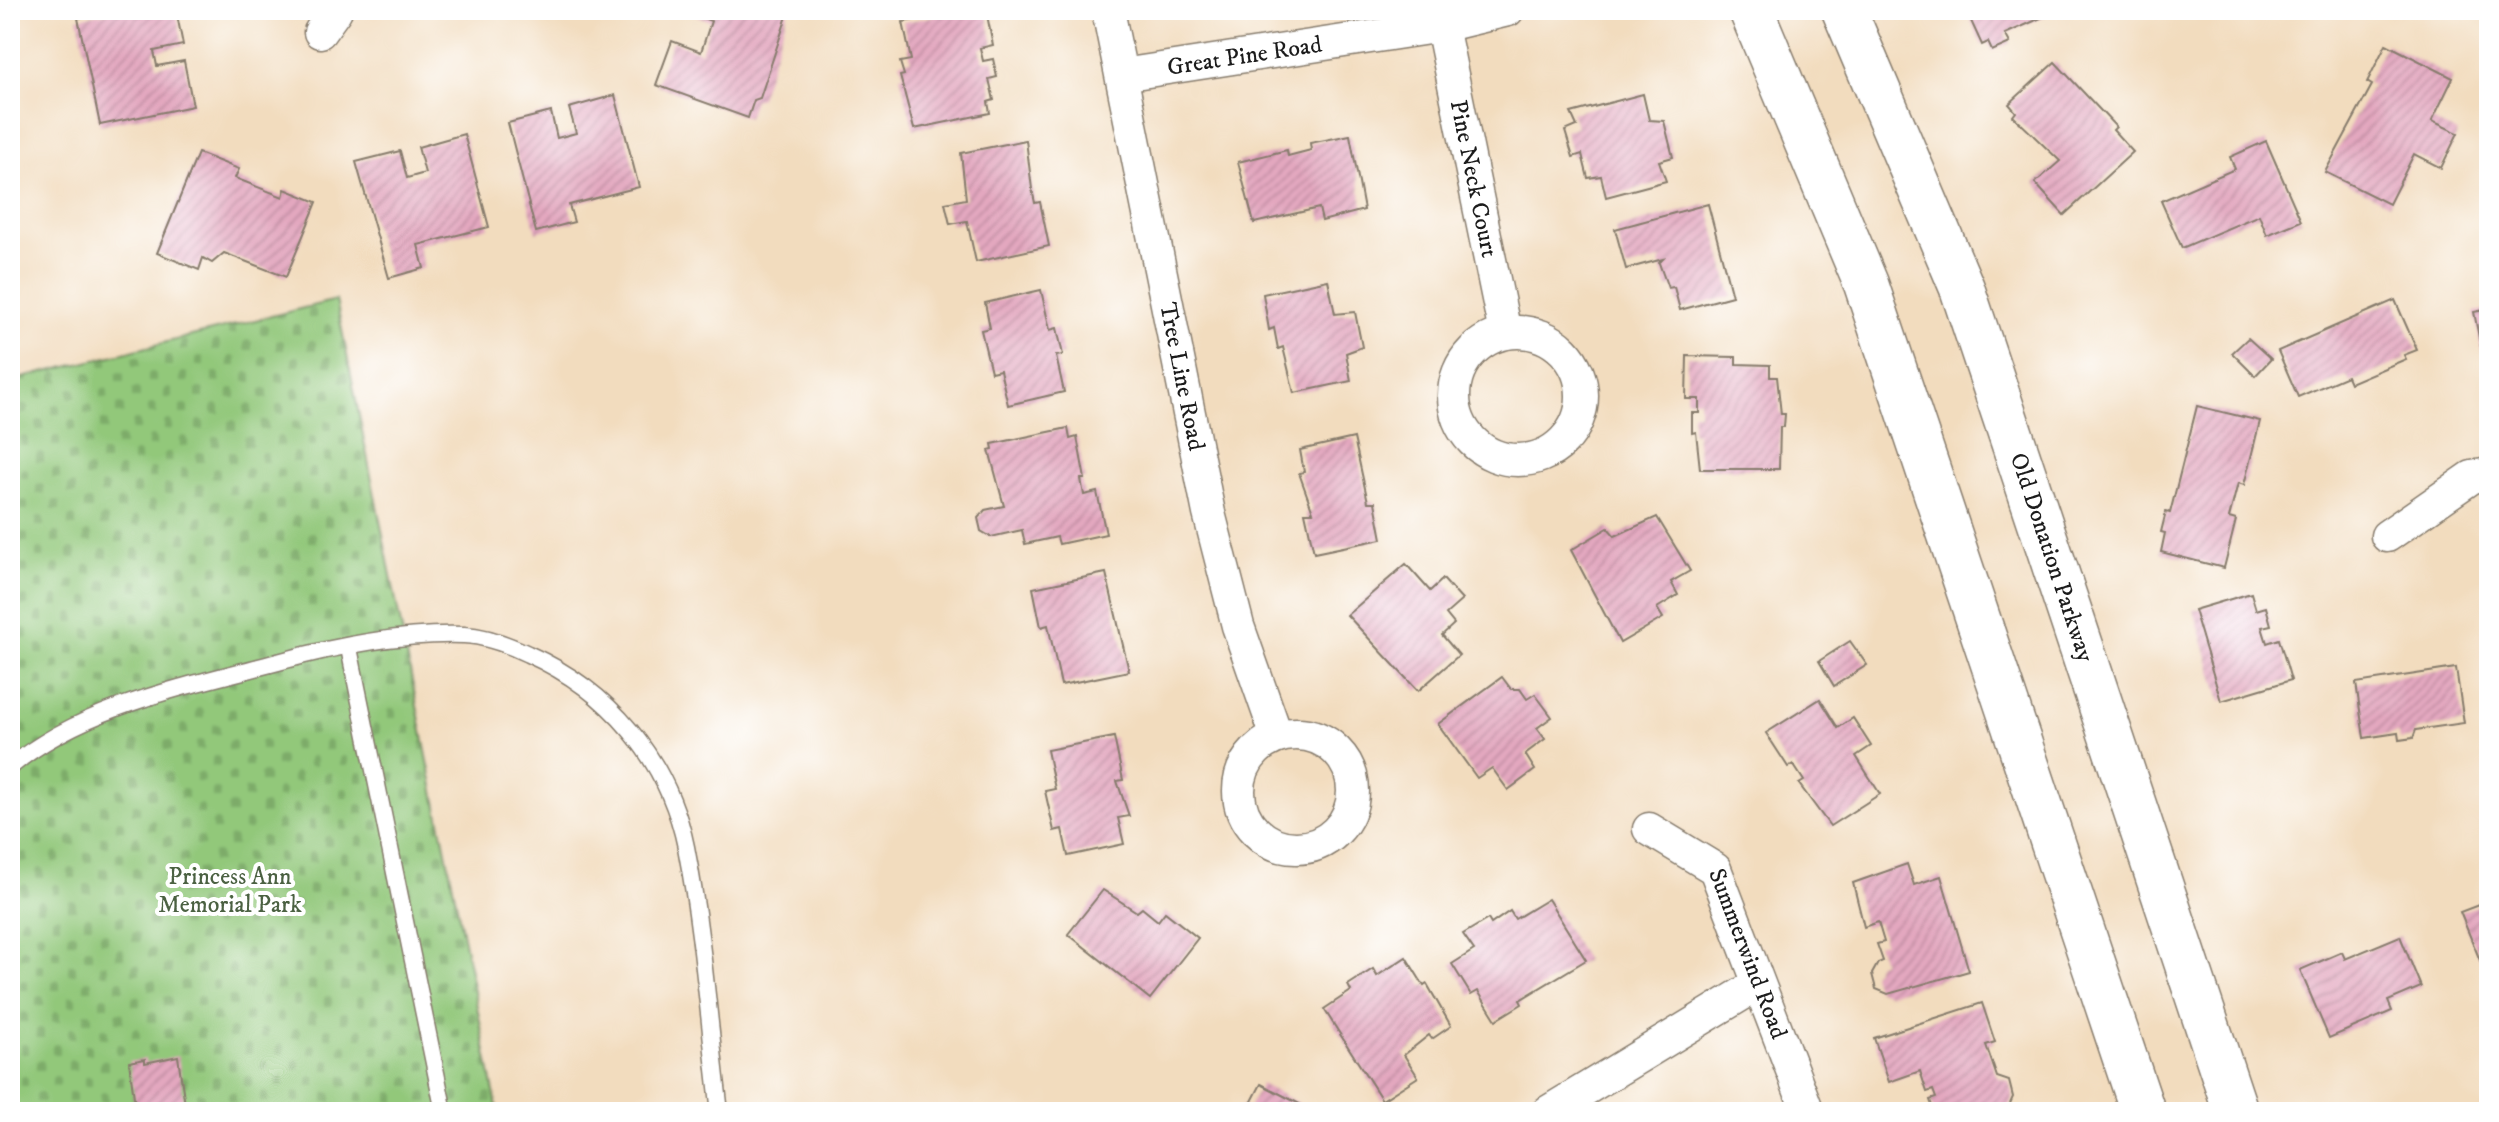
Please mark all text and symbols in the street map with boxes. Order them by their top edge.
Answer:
street label: Great Pine Road [1165,30,1324,83]
street label: Pine Neck Court [1443,97,1504,261]
street label: Tree Line Road [1152,300,1211,453]
street label: Old Donation Parkway [2003,449,2100,666]
park label: Princess Ann Memorial Park [158,862,302,920]
street label: Summerwind Road [1701,864,1794,1043]

